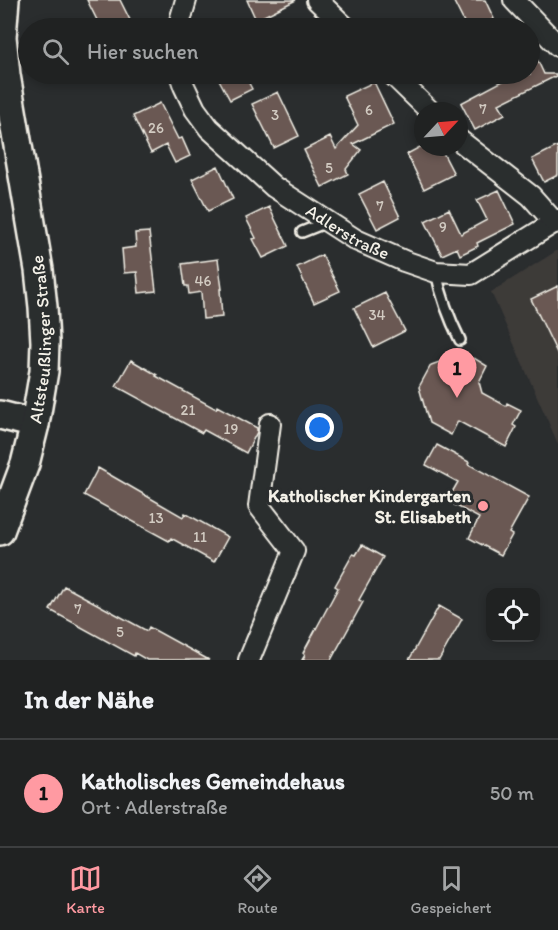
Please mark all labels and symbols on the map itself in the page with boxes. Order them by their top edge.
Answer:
house number: 7 [479,100,487,118]
house number: 6 [365,101,373,119]
north arrow [414,102,468,156]
house number: 3 [271,106,279,124]
house number: 26 [148,119,164,137]
house number: 5 [325,159,333,177]
house number: 7 [376,197,384,215]
street label: Adlerstraße [302,200,393,264]
house number: 9 [439,218,447,236]
street label: Altsteußlinger Straße [24,254,56,425]
house number: 46 [195,272,212,290]
house number: 34 [368,306,386,324]
pin: 1 [438,348,476,398]
house number: 21 [181,401,195,419]
your location [305,413,334,442]
house number: 19 [224,420,239,438]
place label: Katholischer Kindergarten St. Elisabeth [268,485,471,528]
marker: Katholischer Kindergarten St. Elisabeth [476,499,490,513]
house number: 13 [148,509,164,527]
house number: 11 [193,528,207,546]
house number: 7 [74,600,82,618]
house number: 5 [116,623,124,641]

